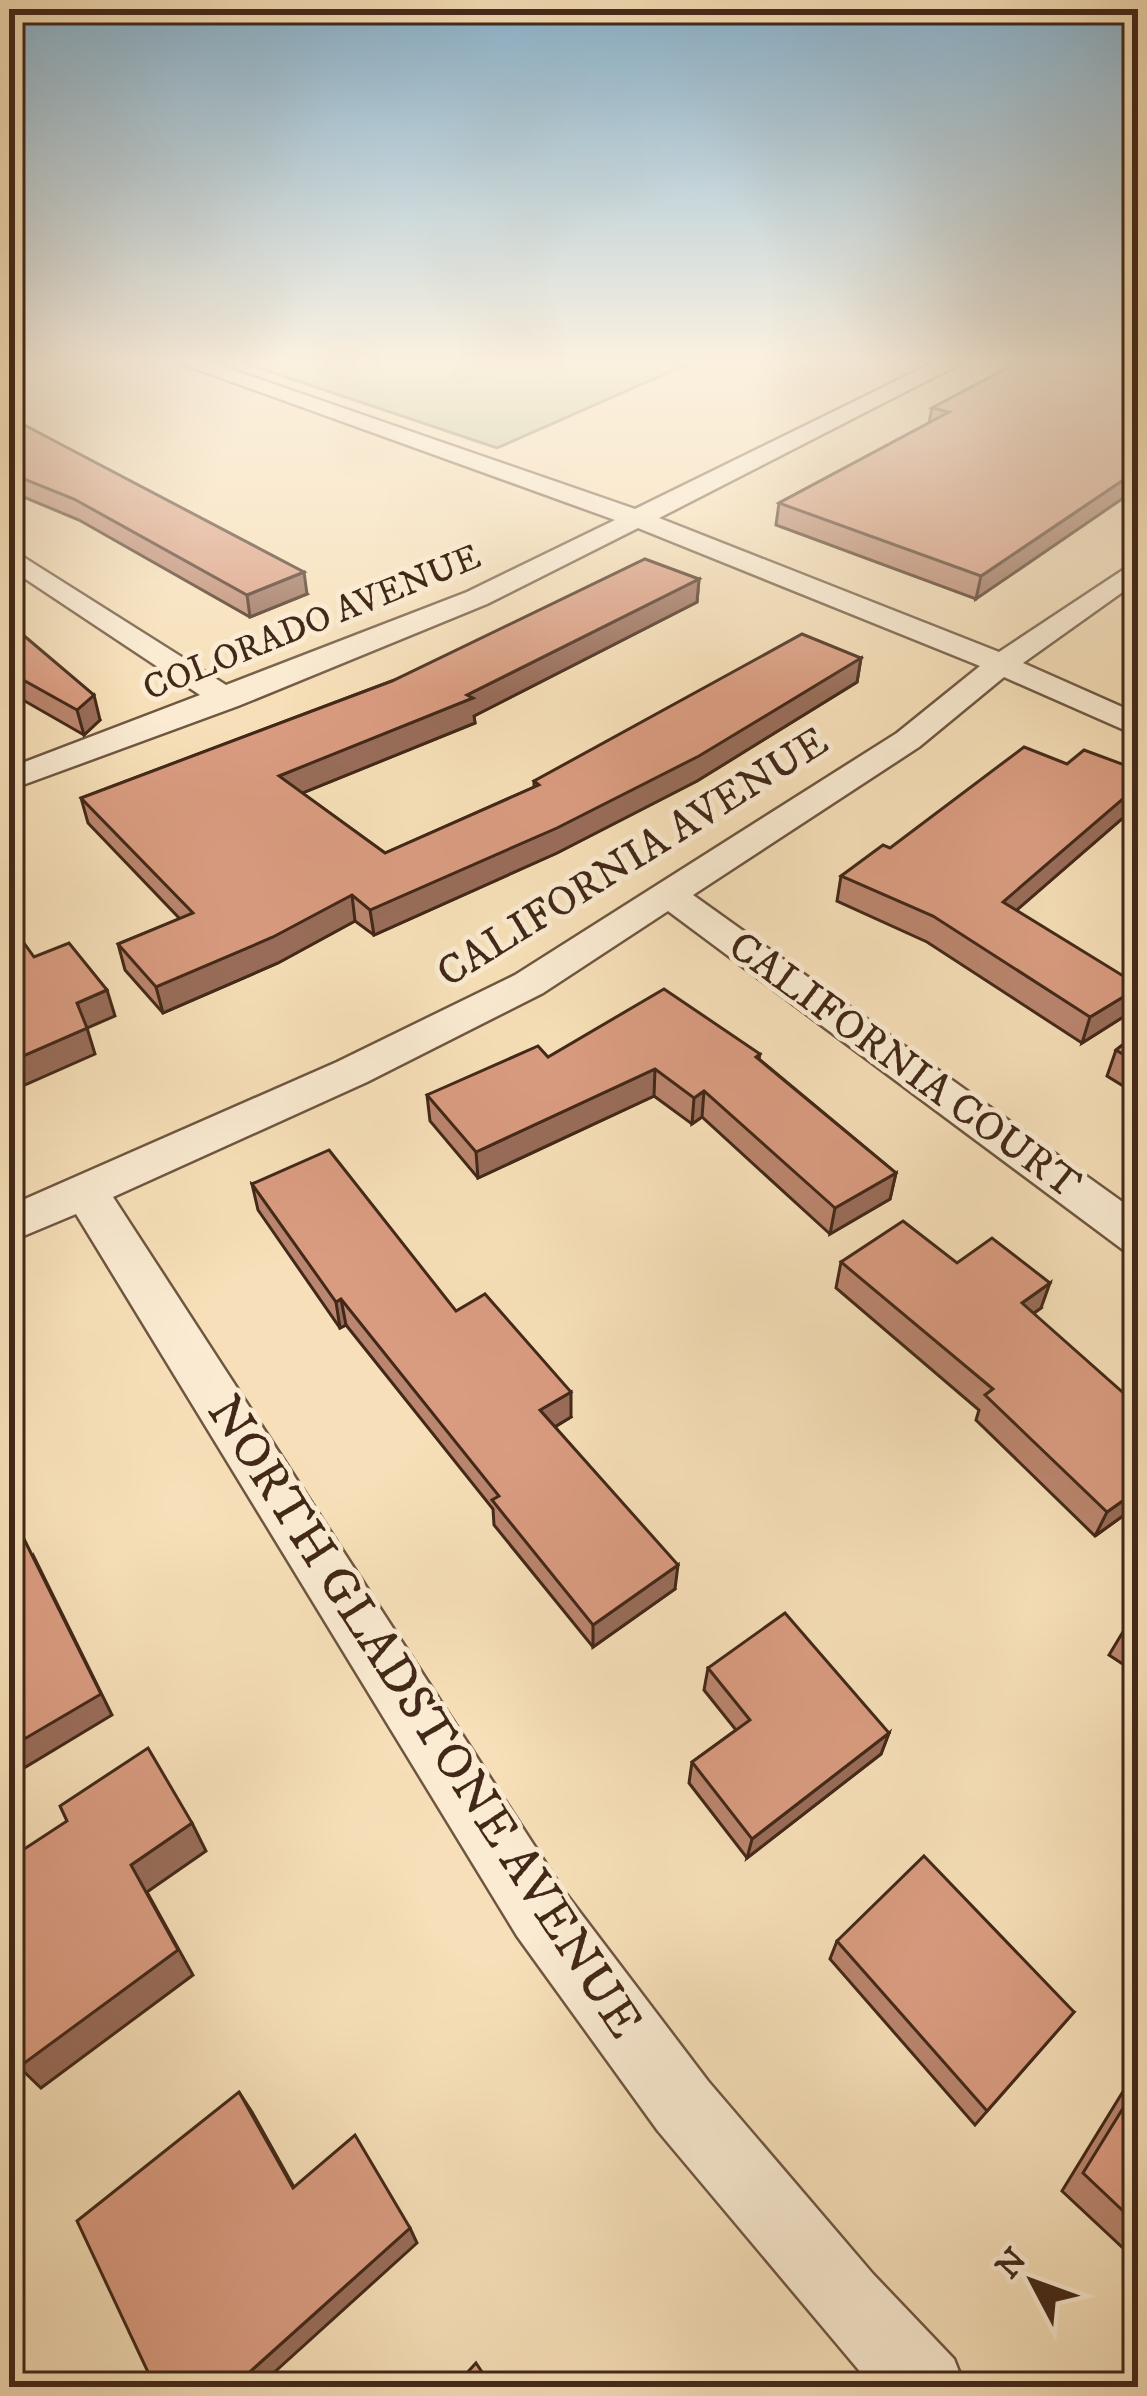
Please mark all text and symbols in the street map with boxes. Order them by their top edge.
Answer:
street label: COLORADO AVENUE [137,535,487,711]
street label: CALIFORNIA AVENUE [428,716,838,1000]
street label: CALIFORNIA COURT [718,921,1090,1211]
street label: NORTH GLADSTONE AVENUE [192,1384,656,2050]
north arrow [973,2222,1093,2342]
text: N [988,2240,1037,2288]

